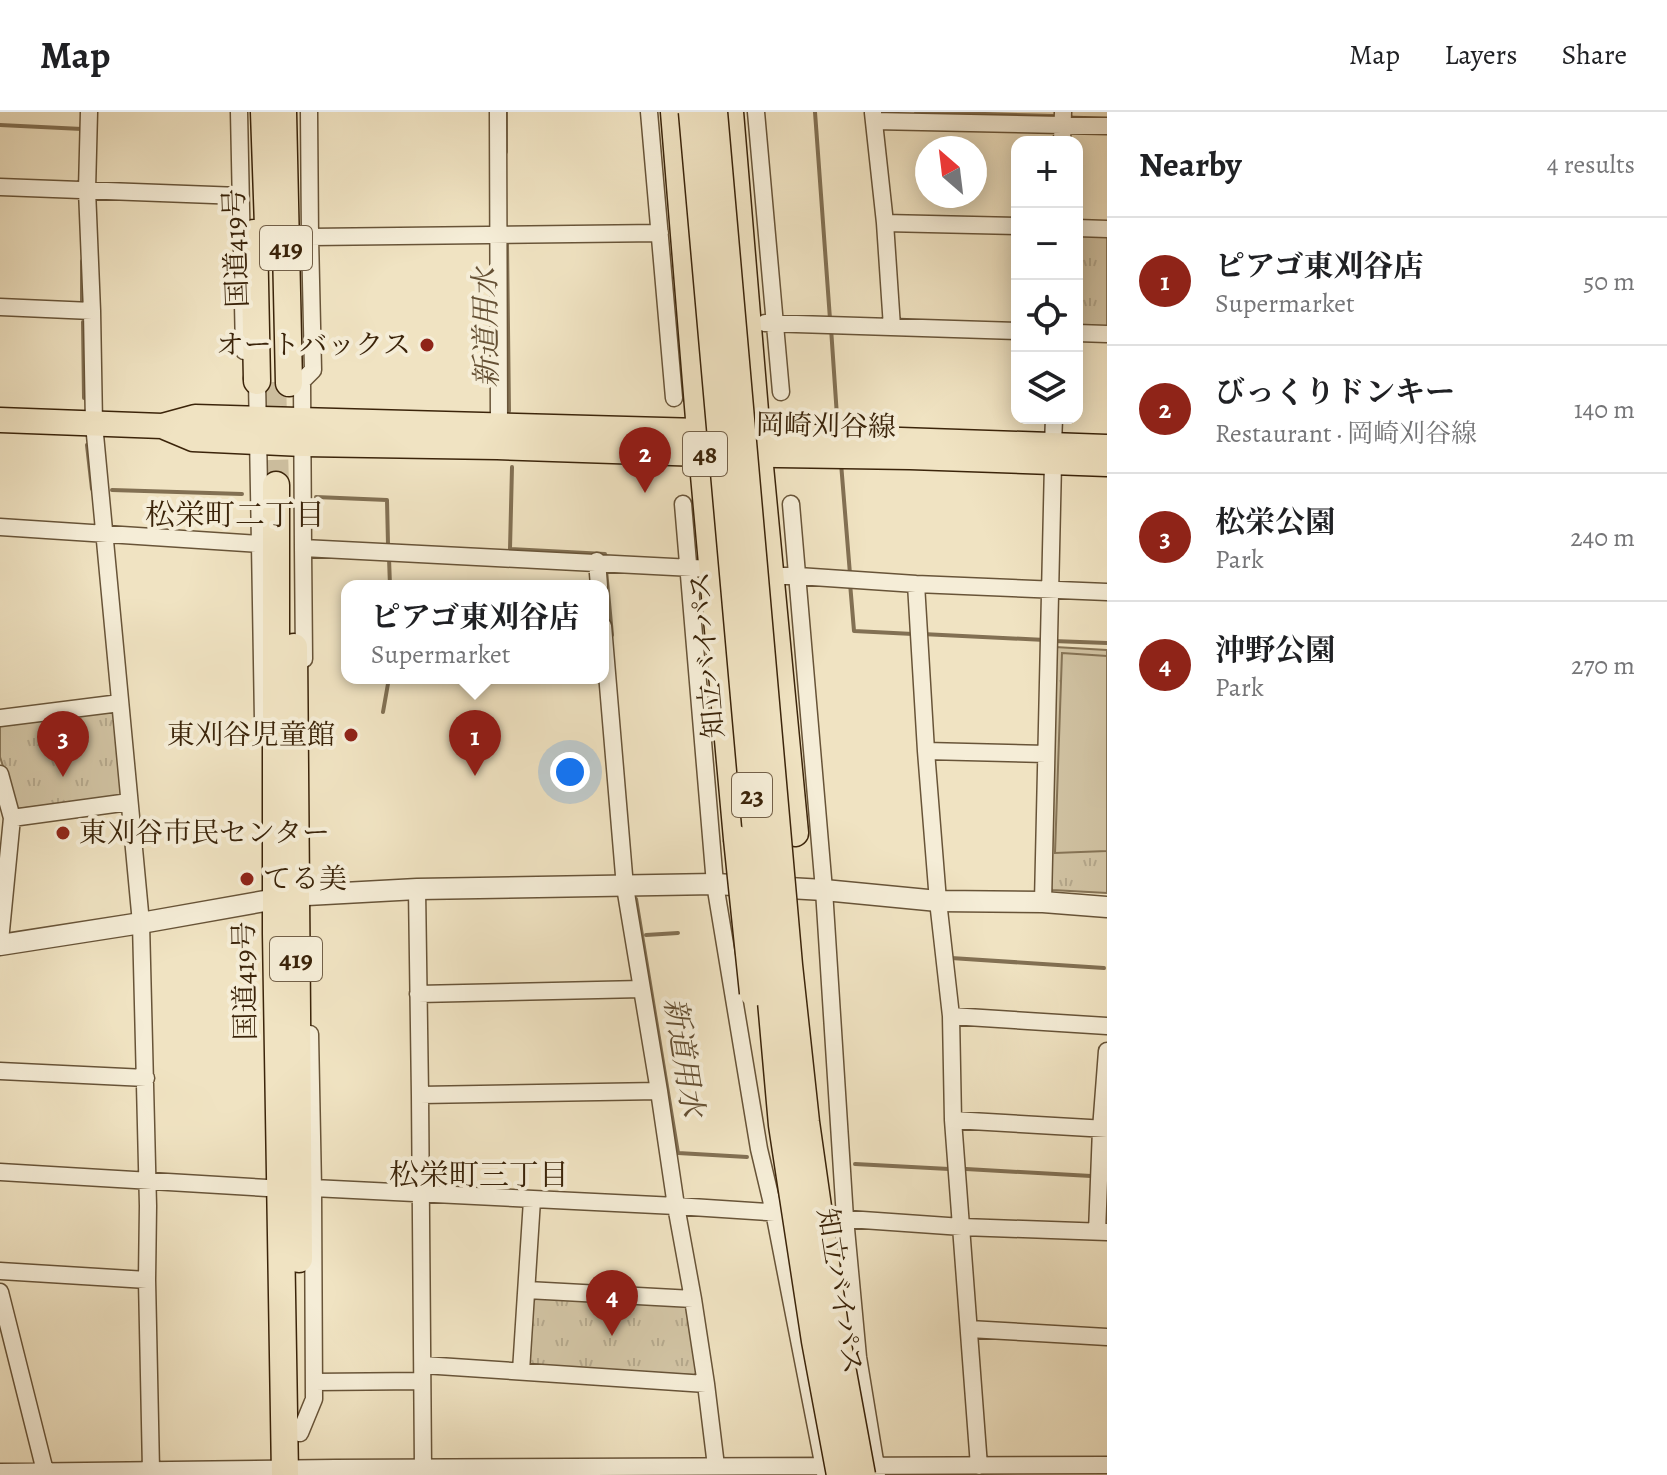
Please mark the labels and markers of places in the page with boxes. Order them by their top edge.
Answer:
place label: オートバックス [216,326,411,364]
marker: オートバックス [418,336,436,354]
pin: 2 [619,427,671,493]
pin: 1 [449,710,501,776]
pin: 3 [37,711,89,777]
place label: 東刈谷児童館 [167,716,335,754]
marker: 東刈谷児童館 [342,726,360,744]
place label: 東刈谷市民センター [79,814,330,852]
marker: 東刈谷市民センター [54,824,72,842]
place label: てる美 [263,860,347,898]
marker: てる美 [238,870,256,888]
pin: 4 [586,1270,638,1336]

